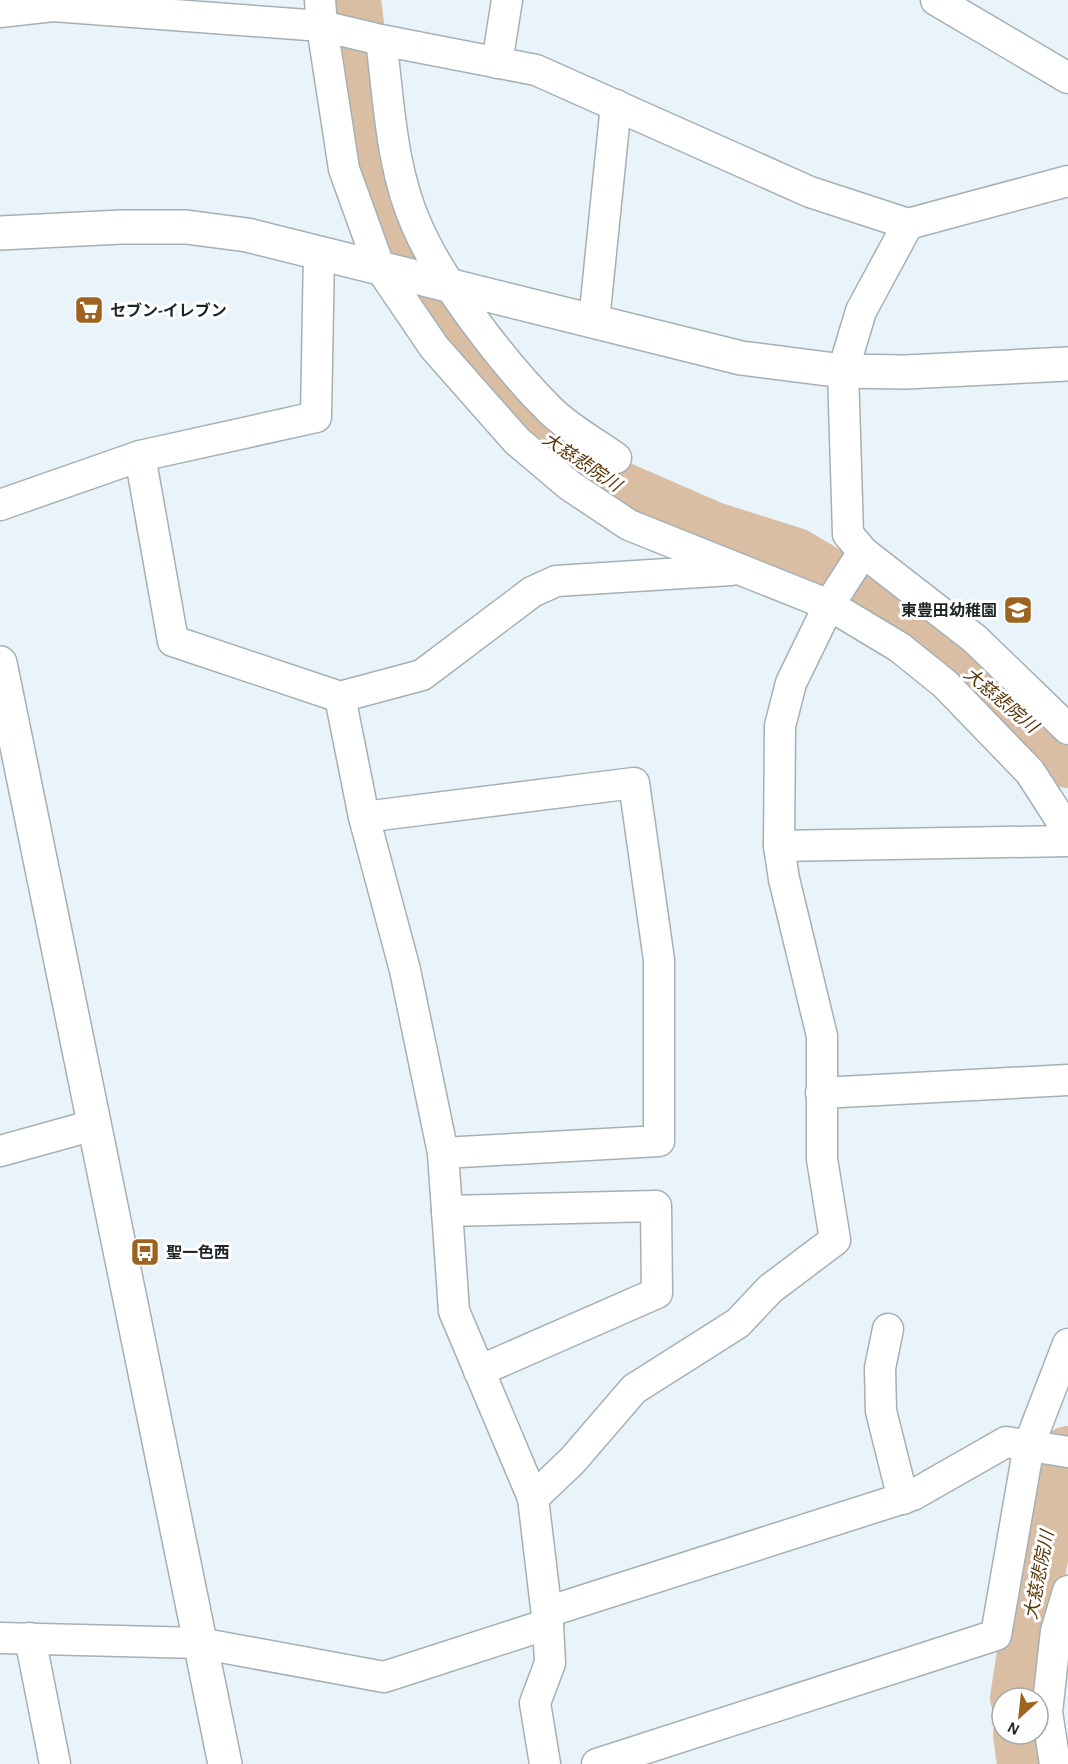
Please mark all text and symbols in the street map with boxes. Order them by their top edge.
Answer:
supermarket icon: セブン-イレブン [73,294,105,326]
place label: セブン-イレブン [110,302,227,319]
water label: 大慈悲院川 [539,429,627,497]
school or university icon: 東豊田幼稚園 [1002,594,1034,626]
place label: 東豊田幼稚園 [901,602,997,619]
water label: 大慈悲院川 [960,663,1043,738]
bus stop icon: 聖一色西 [129,1236,161,1268]
place label: 聖一色西 [166,1244,230,1261]
water label: 大慈悲院川 [1021,1527,1058,1621]
north arrow [990,1686,1050,1746]
text: N [1005,1719,1022,1738]

